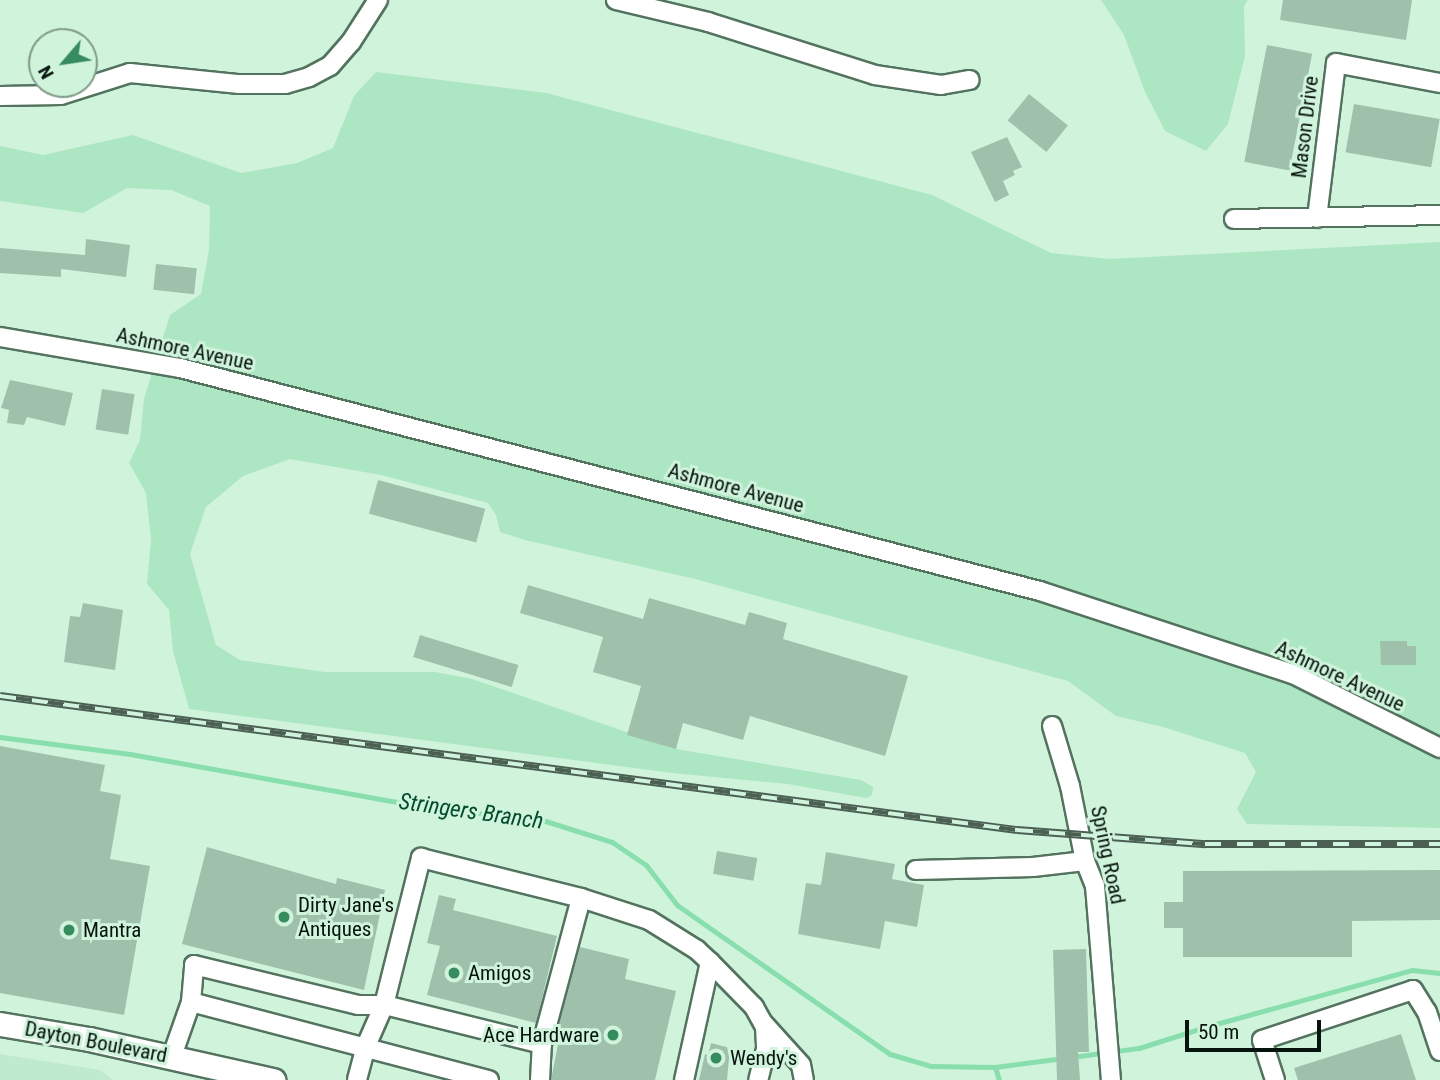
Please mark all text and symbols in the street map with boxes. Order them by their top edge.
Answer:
north arrow [28,28,98,98]
text: N [33,62,59,83]
street label: Mason Drive [1286,74,1324,180]
street label: Ashmore Avenue [114,322,256,376]
street label: Ashmore Avenue [665,458,807,518]
street label: Ashmore Avenue [1271,635,1409,717]
water label: Stringers Branch [397,788,545,836]
street label: Spring Road [1085,803,1131,907]
place label: Dirty Jane's Antiques [298,892,394,942]
marker: Dirty Jane's Antiques [276,909,292,925]
place label: Mantra [83,917,141,943]
marker: Mantra [61,922,77,938]
place label: Amigos [468,960,531,986]
marker: Amigos [446,965,462,981]
scale bar [1188,1006,1324,1050]
street label: Dayton Boulevard [23,1016,169,1068]
text: 50 m [1198,1020,1239,1044]
place label: Ace Hardware [483,1022,599,1048]
marker: Ace Hardware [605,1027,621,1043]
place label: Wendy's [730,1045,797,1071]
marker: Wendy's [708,1050,724,1066]

